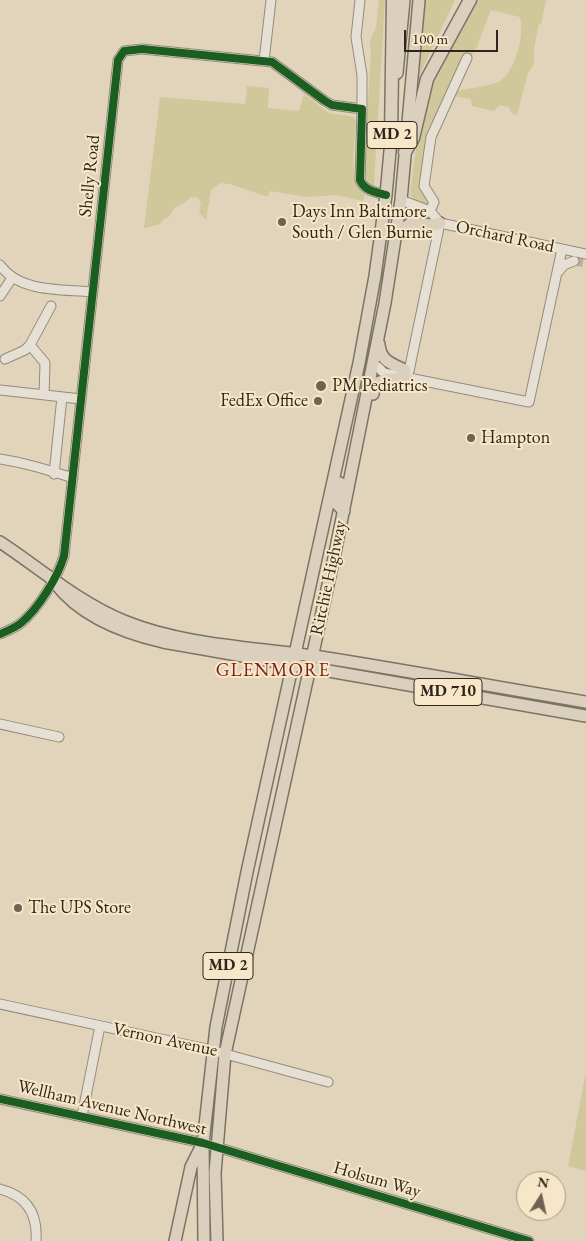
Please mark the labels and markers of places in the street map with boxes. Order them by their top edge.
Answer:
place label: Days Inn Baltimore South / Glen Burnie [292,201,433,243]
marker: Days Inn Baltimore South / Glen Burnie [276,216,288,228]
place label: PM Pediatrics [332,375,428,397]
marker: PM Pediatrics [314,379,328,393]
place label: FedEx Office [220,390,308,412]
marker: FedEx Office [312,395,324,407]
place label: Hampton [481,427,550,449]
marker: Hampton [465,432,477,444]
place label: The UPS Store [28,897,131,919]
marker: The UPS Store [12,902,24,914]

